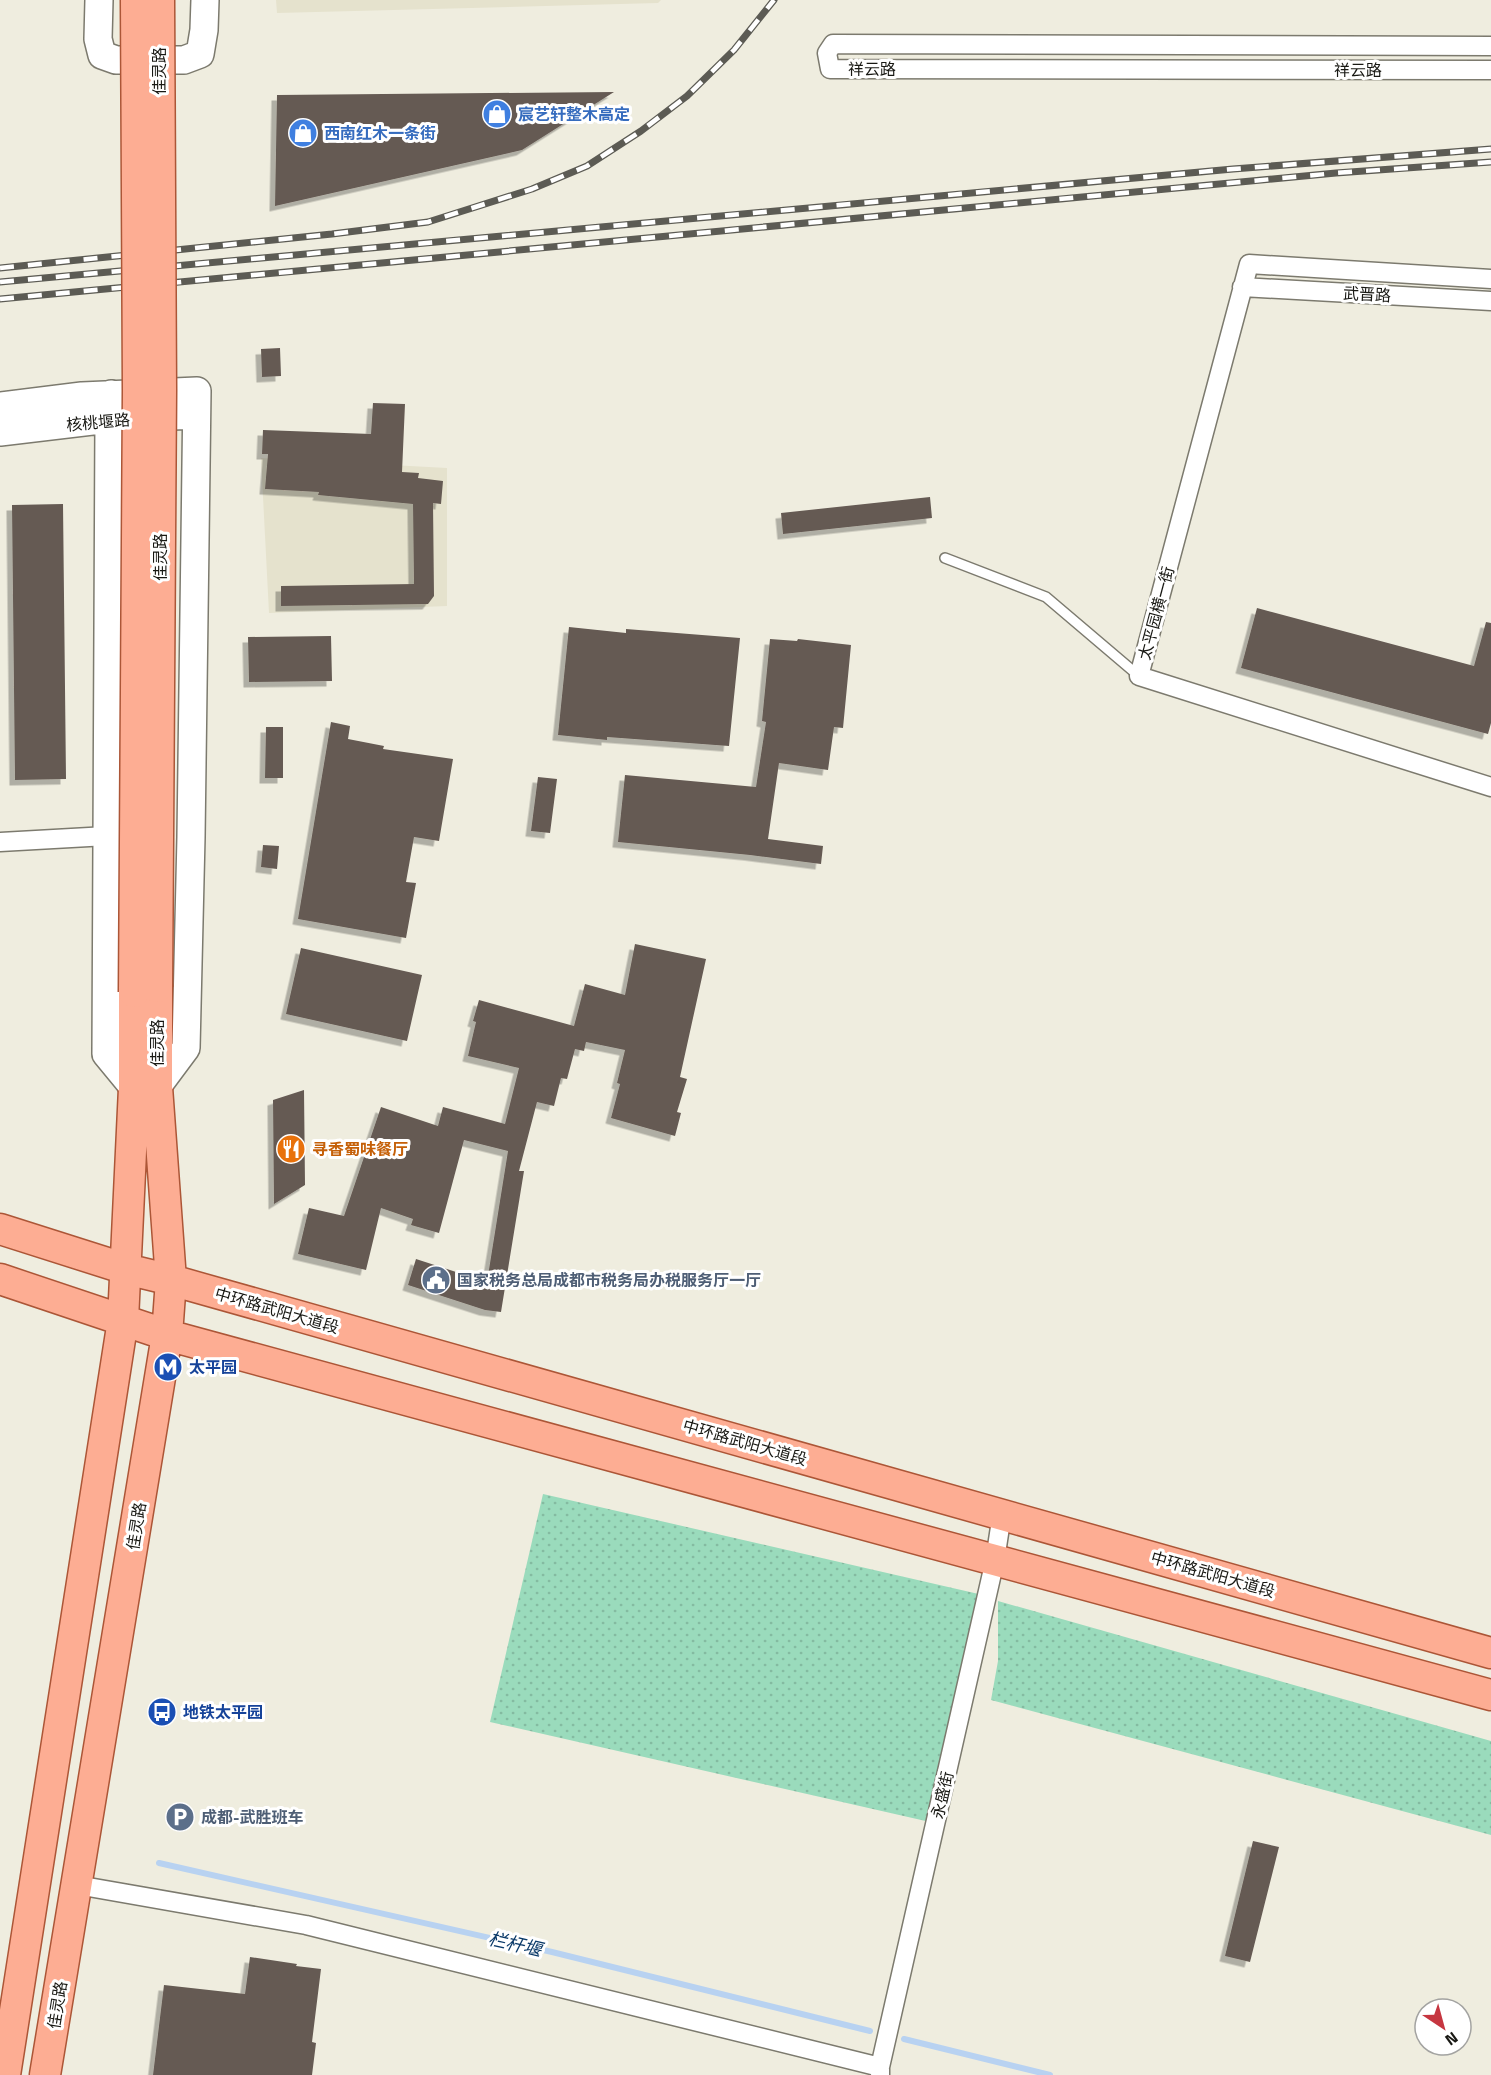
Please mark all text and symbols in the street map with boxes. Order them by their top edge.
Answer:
street label: 佳灵路 [147,47,171,95]
street label: 祥云路 [848,57,896,81]
street label: 祥云路 [1334,58,1382,82]
shop icon: 宸艺轩整木高定 [481,98,513,130]
place label: 宸艺轩整木高定 [518,102,630,126]
shop icon: 西南红木一条街 [287,117,319,149]
place label: 西南红木一条街 [324,121,436,145]
street label: 武晋路 [1342,281,1392,307]
street label: 核桃堰路 [65,407,131,437]
street label: 佳灵路 [148,533,172,581]
street label: 太平园横一街 [1132,564,1180,662]
street label: 佳灵路 [145,1019,169,1067]
restaurant icon: 寻香蜀味餐厅 [275,1133,307,1165]
place label: 寻香蜀味餐厅 [312,1137,408,1161]
public building icon: 国家税务总局成都市税务局办税服务厅一厅 [420,1264,452,1296]
place label: 国家税务总局成都市税务局办税服务厅一厅 [457,1268,761,1292]
street label: 中环路武阳大道段 [212,1281,342,1339]
metro station icon: 太平园 [152,1351,184,1383]
place label: 太平园 [189,1355,237,1379]
street label: 中环路武阳大道段 [680,1413,810,1471]
street label: 佳灵路 [120,1500,152,1552]
street label: 中环路武阳大道段 [1148,1545,1278,1603]
bus stop icon: 地铁太平园 [146,1696,178,1728]
place label: 地铁太平园 [183,1700,263,1724]
street label: 永盛街 [925,1769,959,1821]
parking icon: 成都-武胜班车 [164,1801,196,1833]
place label: 成都-武胜班车 [201,1805,304,1829]
water label: 栏杆堰 [486,1925,547,1964]
street label: 佳灵路 [41,1979,73,2031]
north arrow [1413,1997,1473,2057]
text: N [1440,2026,1463,2052]

